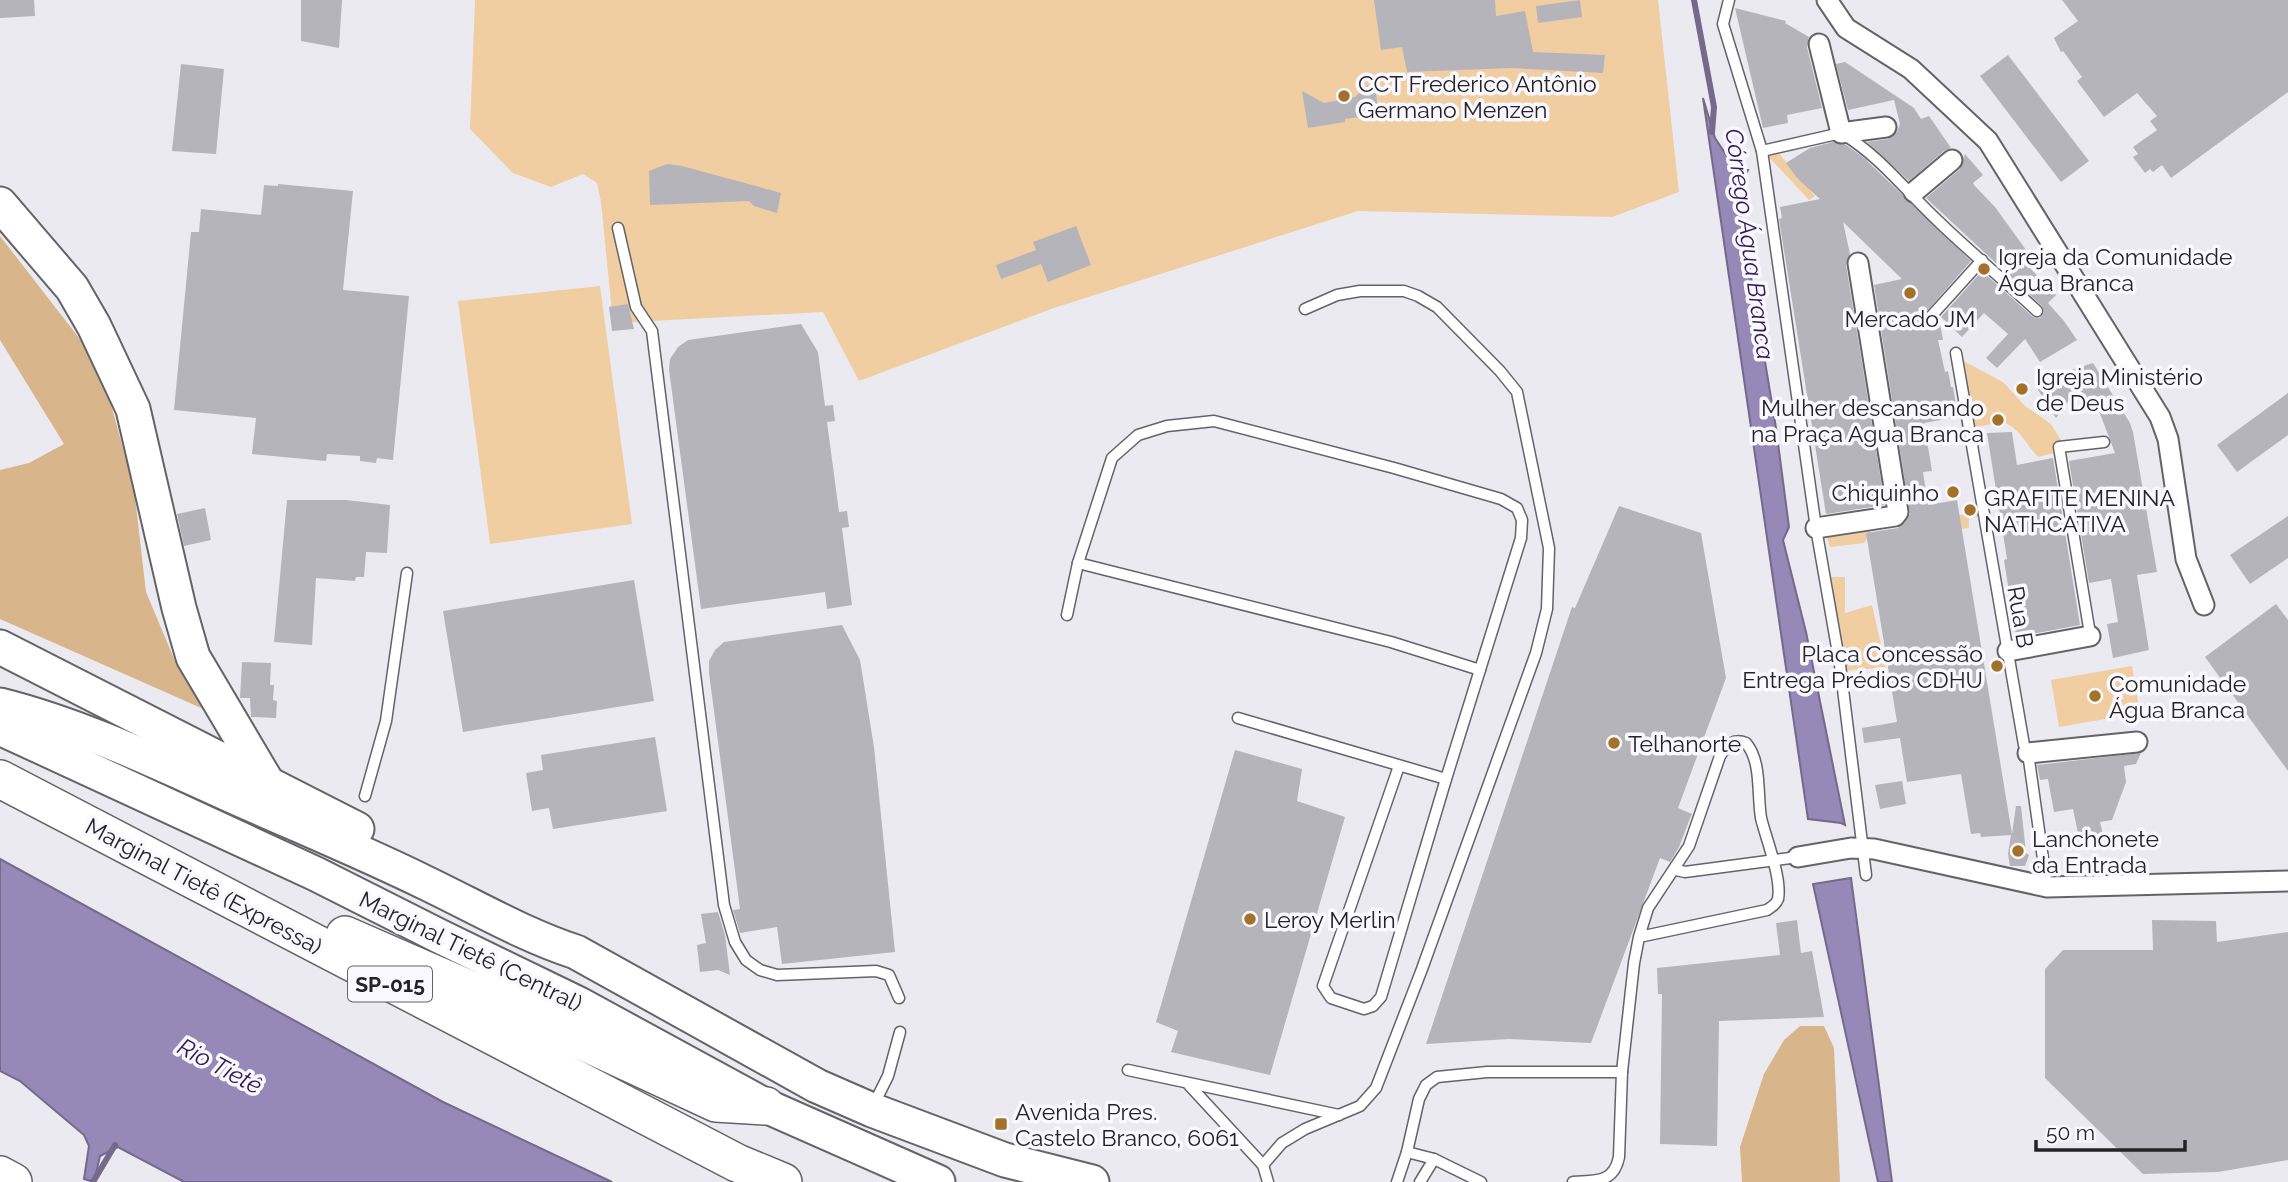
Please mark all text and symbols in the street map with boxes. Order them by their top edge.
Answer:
place label: CCT Frederico Antônio Germano Menzen [1358,70,1597,123]
marker: CCT Frederico Antônio Germano Menzen [1336,88,1352,104]
water label: Córrego Água Branca [1719,127,1781,361]
place label: Igreja da Comunidade Água Branca [1998,243,2233,296]
marker: Igreja da Comunidade Água Branca [1976,261,1992,277]
marker: Mercado JM [1902,285,1918,301]
place label: Mercado JM [1845,305,1975,332]
place label: Igreja Ministério de Deus [2036,363,2203,416]
marker: Igreja Ministério de Deus [2014,381,2030,397]
place label: Mulher descansando na Praça Agua Branca [1751,394,1984,447]
marker: Mulher descansando na Praça Agua Branca [1990,412,2006,428]
place label: Chiquinho [1831,479,1939,506]
marker: Chiquinho [1945,484,1961,500]
place label: GRAFITE MENINA NATHCATIVA [1984,484,2176,537]
marker: GRAFITE MENINA NATHCATIVA [1962,502,1978,518]
street label: Rua B [2002,584,2040,650]
place label: Placa Concessão Entrega Prédios CDHU [1742,640,1983,693]
marker: Placa Concessão Entrega Prédios CDHU [1989,658,2005,674]
place label: Comunidade Água Branca [2109,670,2246,723]
marker: Comunidade Água Branca [2087,688,2103,704]
place label: Telhanorte [1628,730,1741,757]
marker: Telhanorte [1606,735,1622,751]
street label: Marginal Tietê (Expressa) [81,812,327,960]
place label: Lanchonete da Entrada [2032,825,2159,878]
marker: Lanchonete da Entrada [2010,843,2026,859]
street label: Marginal Tietê (Central) [355,885,587,1017]
place label: Leroy Merlin [1264,906,1396,933]
marker: Leroy Merlin [1242,911,1258,927]
road number: SP-015 [348,967,432,1002]
water label: Rio Tietê [173,1032,267,1100]
place label: Avenida Pres. Castelo Branco, 6061 [1015,1098,1239,1151]
scale bar [2036,1108,2185,1152]
marker: Avenida Pres. Castelo Branco, 6061 [993,1116,1009,1132]
text: 50 m [2046,1120,2095,1145]

